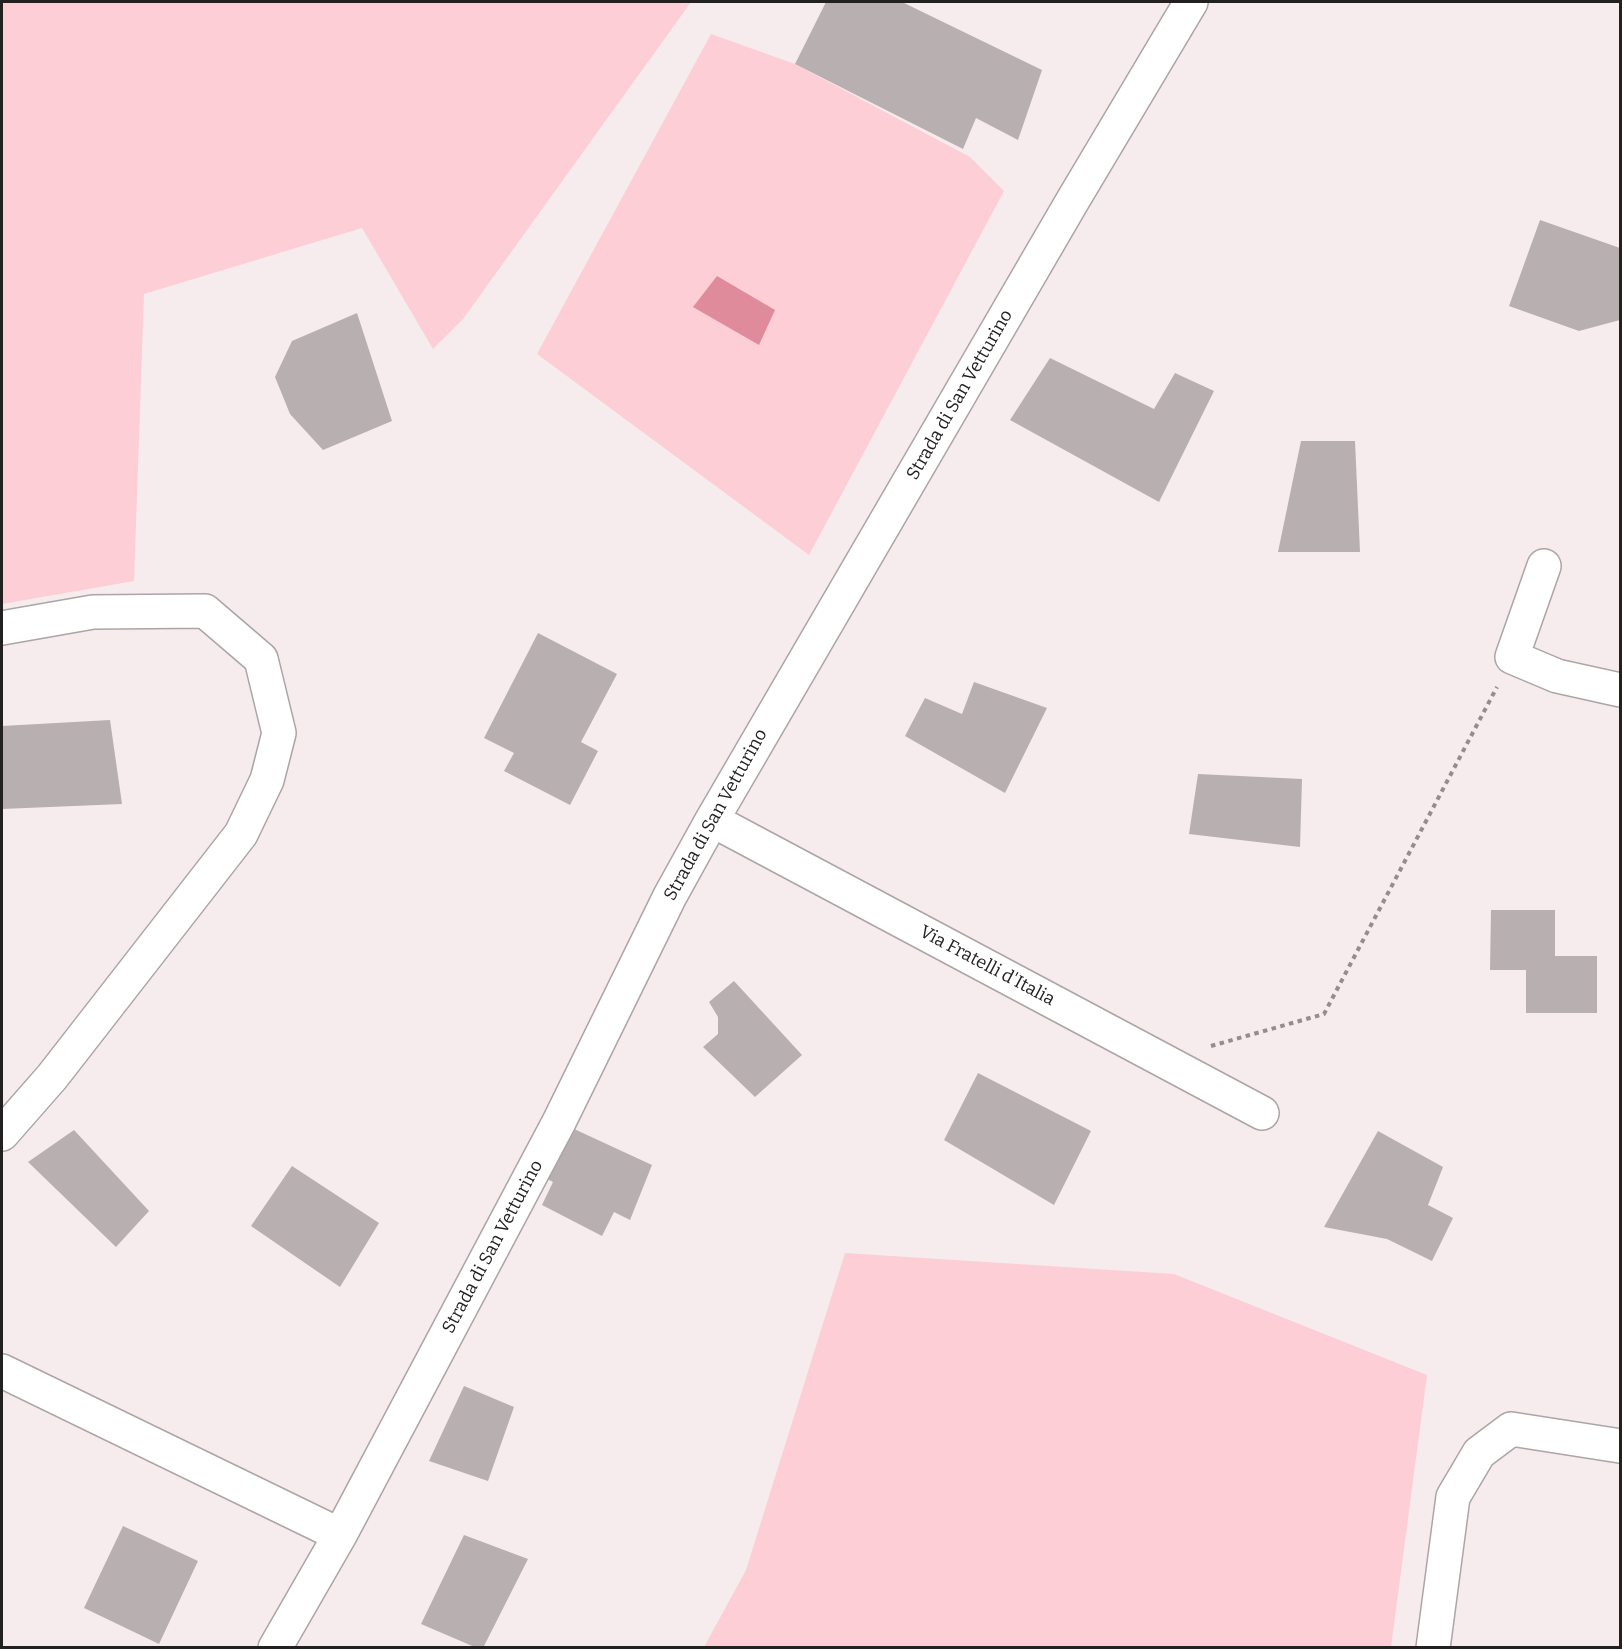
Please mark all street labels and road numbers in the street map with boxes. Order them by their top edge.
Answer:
street label: Strada di San Vetturino [902,306,1018,484]
street label: Strada di San Vetturino [660,725,772,905]
street label: Via Fratelli d'Italia [916,921,1058,1011]
street label: Strada di San Vetturino [438,1157,548,1337]

